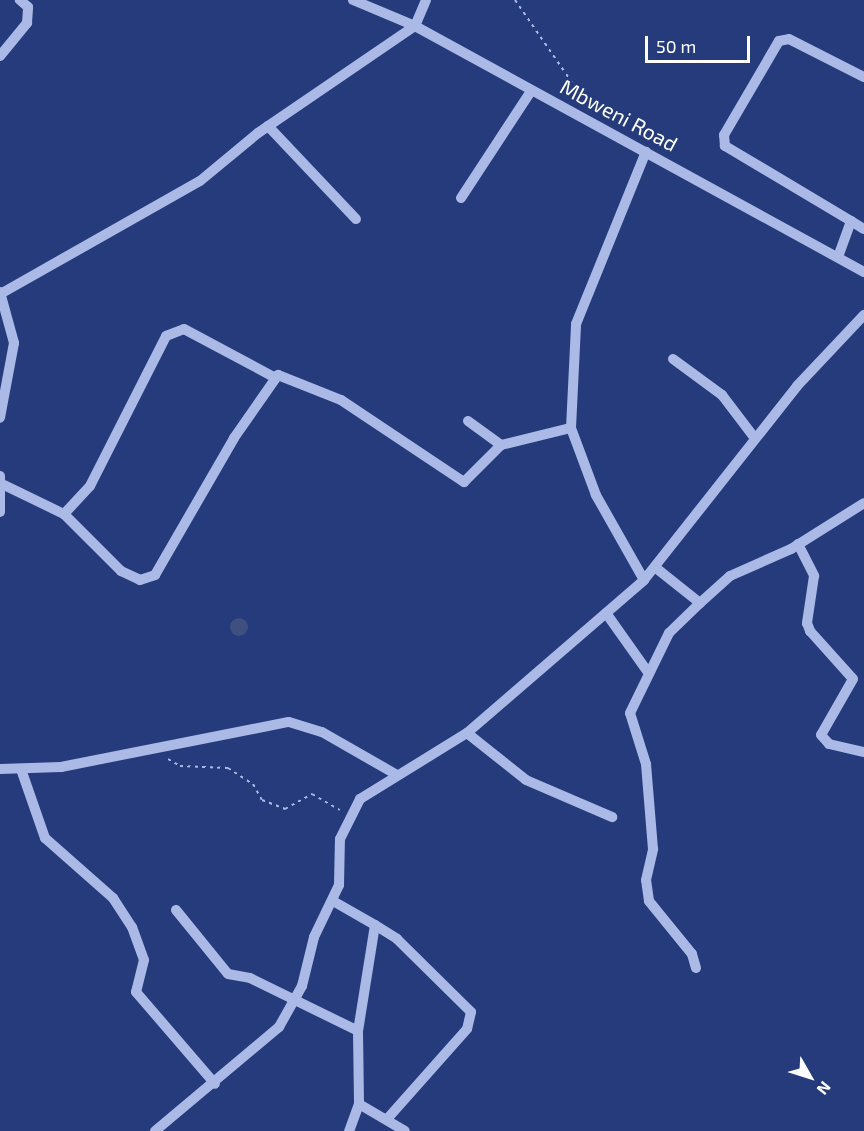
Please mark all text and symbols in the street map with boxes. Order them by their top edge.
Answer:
scale bar [648,24,753,62]
text: 50 m [656,35,696,57]
street label: Mbweni Road [556,74,682,156]
north arrow [780,1047,840,1107]
text: N [813,1078,835,1099]

